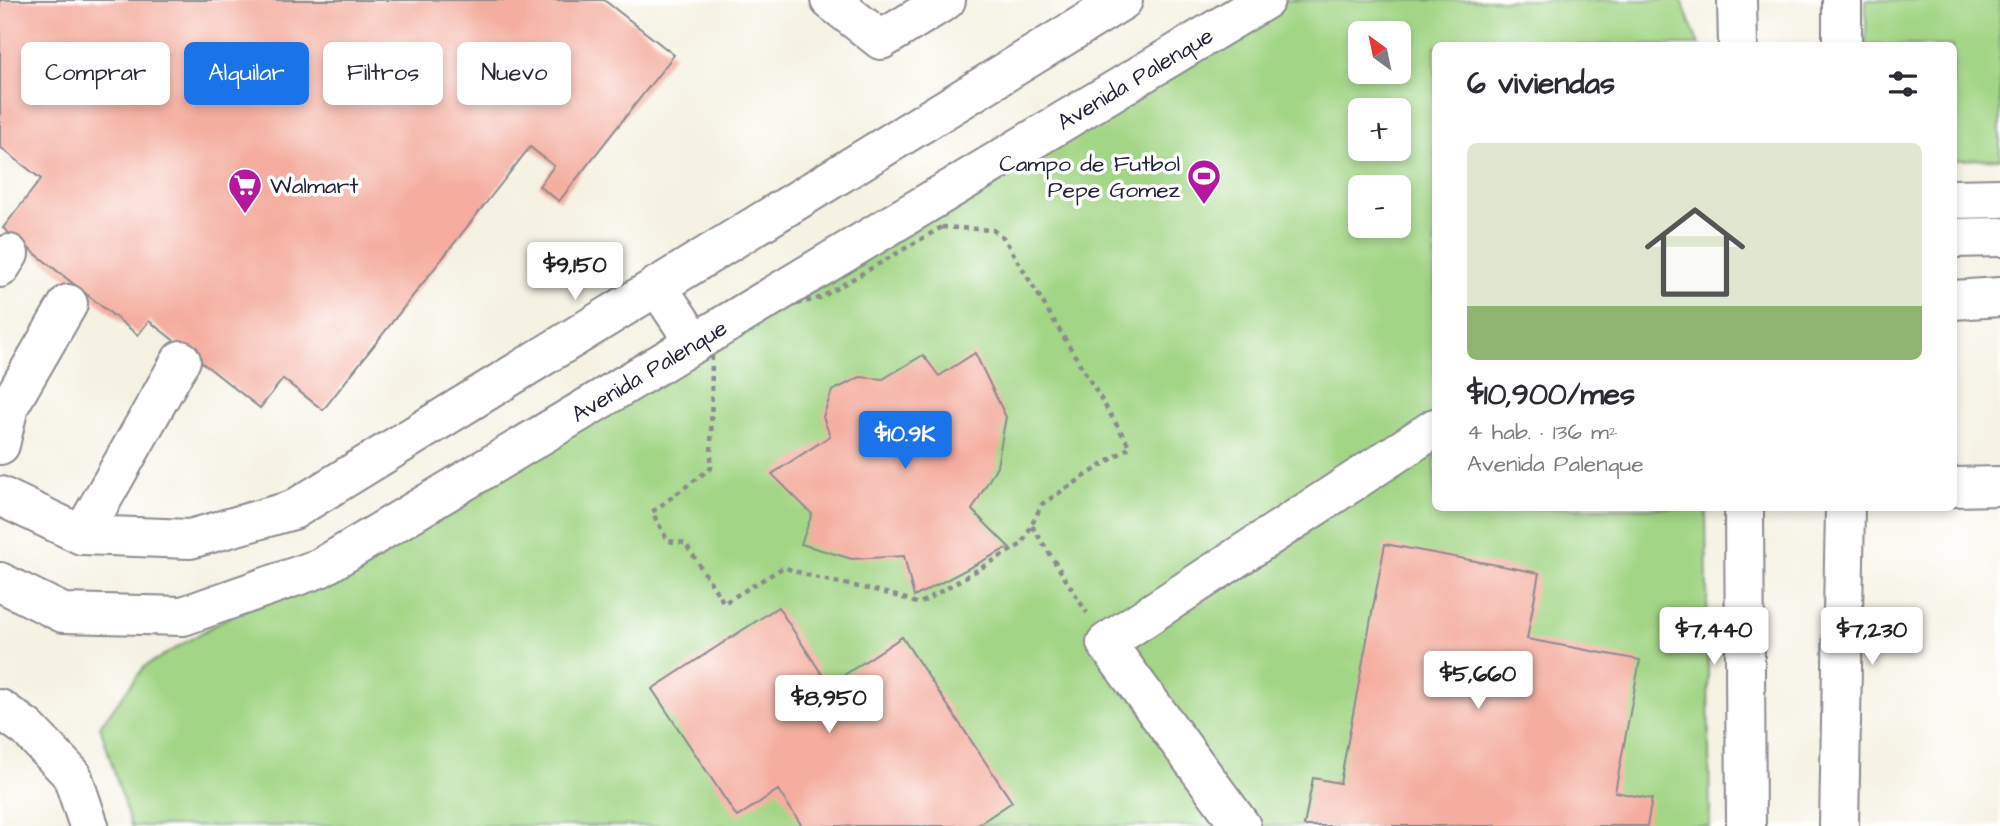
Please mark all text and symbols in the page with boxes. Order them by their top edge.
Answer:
street label: Avenida Palenque [1051,20,1219,138]
north arrow [1348,21,1410,84]
map controls [1348,21,1411,238]
chip: Comprar [21,42,170,105]
chip: Alquilar [184,42,309,105]
chip: Filtros [323,42,443,105]
chip: Nuevo [457,42,571,105]
text: 6 viviendas [1467,63,1615,105]
icon: filters [1884,65,1922,103]
button: + [1348,98,1411,161]
place label: Campo de Futbol Pepe Gomez [999,148,1181,206]
sports icon: Campo de Futbol Pepe Gomez [1185,157,1223,206]
supermarket icon: Walmart [226,166,264,215]
place label: Walmart [270,170,359,202]
button: − [1348,175,1411,238]
icon: home [1632,189,1758,315]
pin: $9,150 [518,243,632,302]
text: $9,150 [543,249,607,281]
street label: Avenida Palenque [565,312,733,430]
text: $10,900/mes [1467,374,1635,416]
pin: $10.9K [848,412,962,471]
text: 4 hab. · 136 m² [1467,416,1618,448]
text: $10.9K [875,418,935,450]
text: Avenida Palenque [1467,448,1644,480]
pin: $7,440 [1657,608,1771,667]
pin: $7,230 [1815,608,1929,667]
text: $7,440 [1676,614,1752,646]
text: $7,230 [1837,614,1907,646]
pin: $5,660 [1421,652,1535,711]
text: $5,660 [1440,658,1516,690]
pin: $8,950 [772,676,886,735]
text: $8,950 [791,682,867,714]

